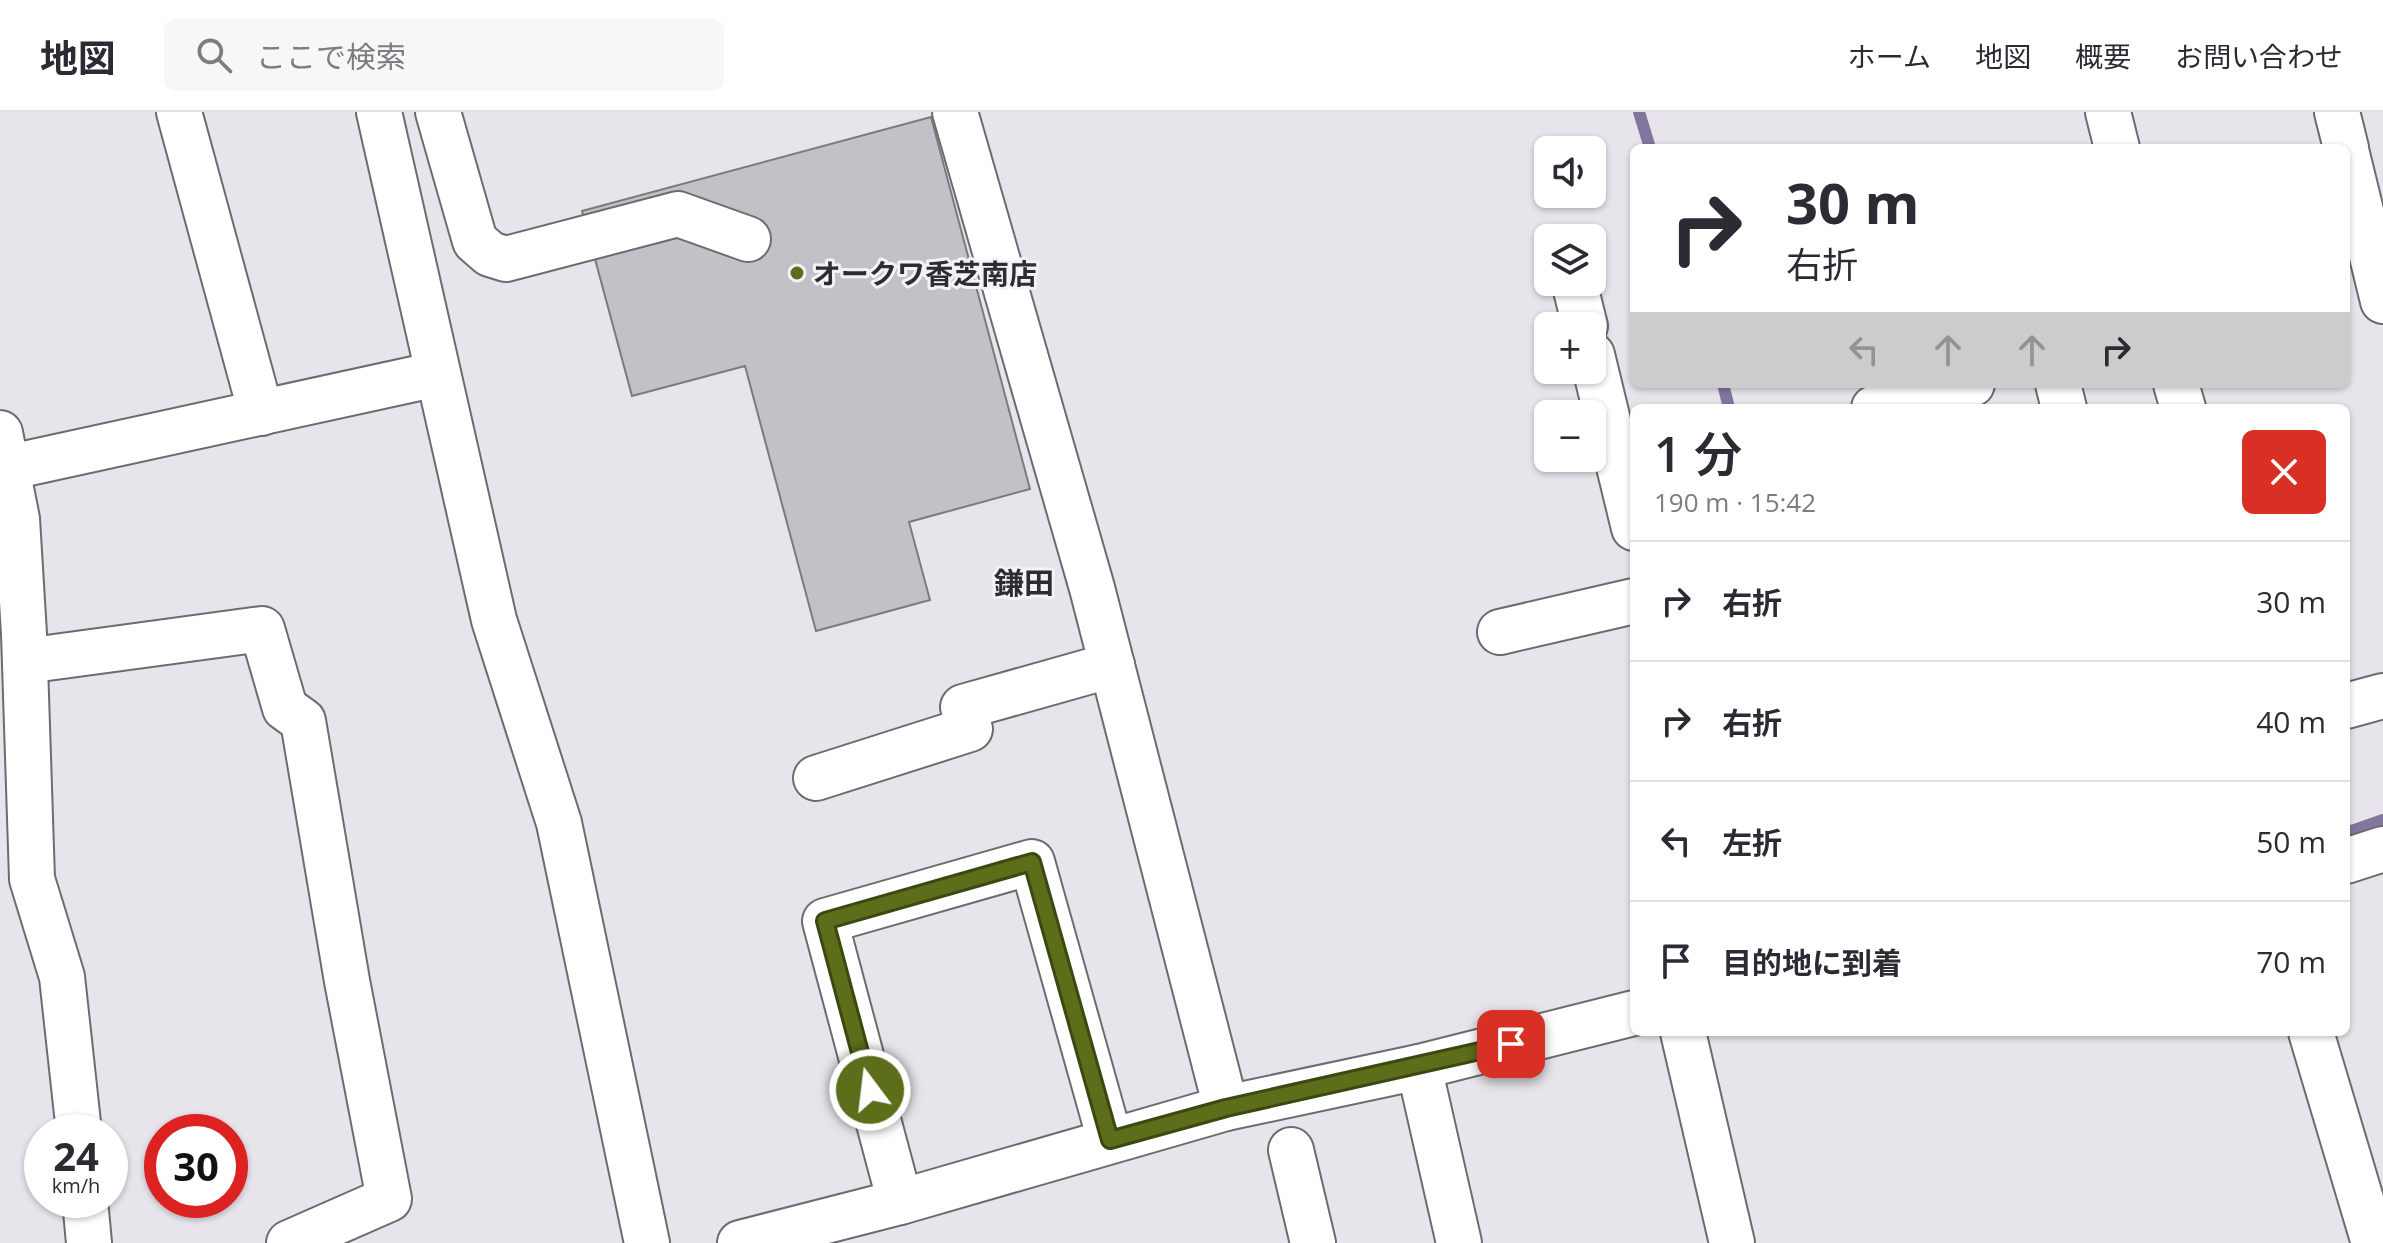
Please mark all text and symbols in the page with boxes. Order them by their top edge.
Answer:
search box [164,19,724,91]
text: 地図 [40,31,116,83]
icon: search [192,33,236,77]
text: ここで検索 [256,36,406,77]
text: ホーム [1848,37,1931,75]
text: 地図 [1975,37,2031,75]
text: 概要 [2075,37,2131,75]
text: お問い合わせ [2175,37,2343,75]
map controls [1534,136,1606,472]
button: sound [1534,136,1606,208]
text: 30 m [1786,164,1920,240]
icon: right [1654,176,1758,280]
button: layers [1534,224,1606,296]
text: 右折 [1786,240,1858,289]
place label: オークワ香芝南店 [813,254,1037,292]
marker: オークワ香芝南店 [788,264,806,282]
button: + [1534,312,1606,384]
icon: left [1842,328,1886,372]
icon: ahead [1926,328,1970,372]
icon: ahead [2010,328,2054,372]
icon: right [2094,328,2138,372]
button: − [1534,400,1606,472]
text: 1 分 [1654,421,1742,486]
button: close [2242,430,2326,514]
text: 190 m · 15:42 [1654,484,1816,520]
district label: 鎌田 [994,562,1054,603]
icon: right [1654,579,1698,623]
text: 30 m [2256,581,2326,622]
text: 右折 [1722,582,1782,623]
icon: right [1654,699,1698,743]
text: 40 m [2256,701,2326,742]
text: 右折 [1722,702,1782,743]
icon: left [1654,819,1698,863]
text: 50 m [2256,821,2326,862]
text: 左折 [1722,822,1782,863]
icon: arrive [1654,939,1698,983]
text: 70 m [2256,941,2326,982]
text: 目的地に到着 [1722,942,1902,983]
pin [1477,1010,1545,1078]
icon: arrive [1489,1022,1533,1066]
position arrow [828,1048,912,1132]
speed limit sign: 30 [144,1114,248,1218]
text: 24 [53,1128,99,1183]
text: km/h [52,1172,100,1199]

